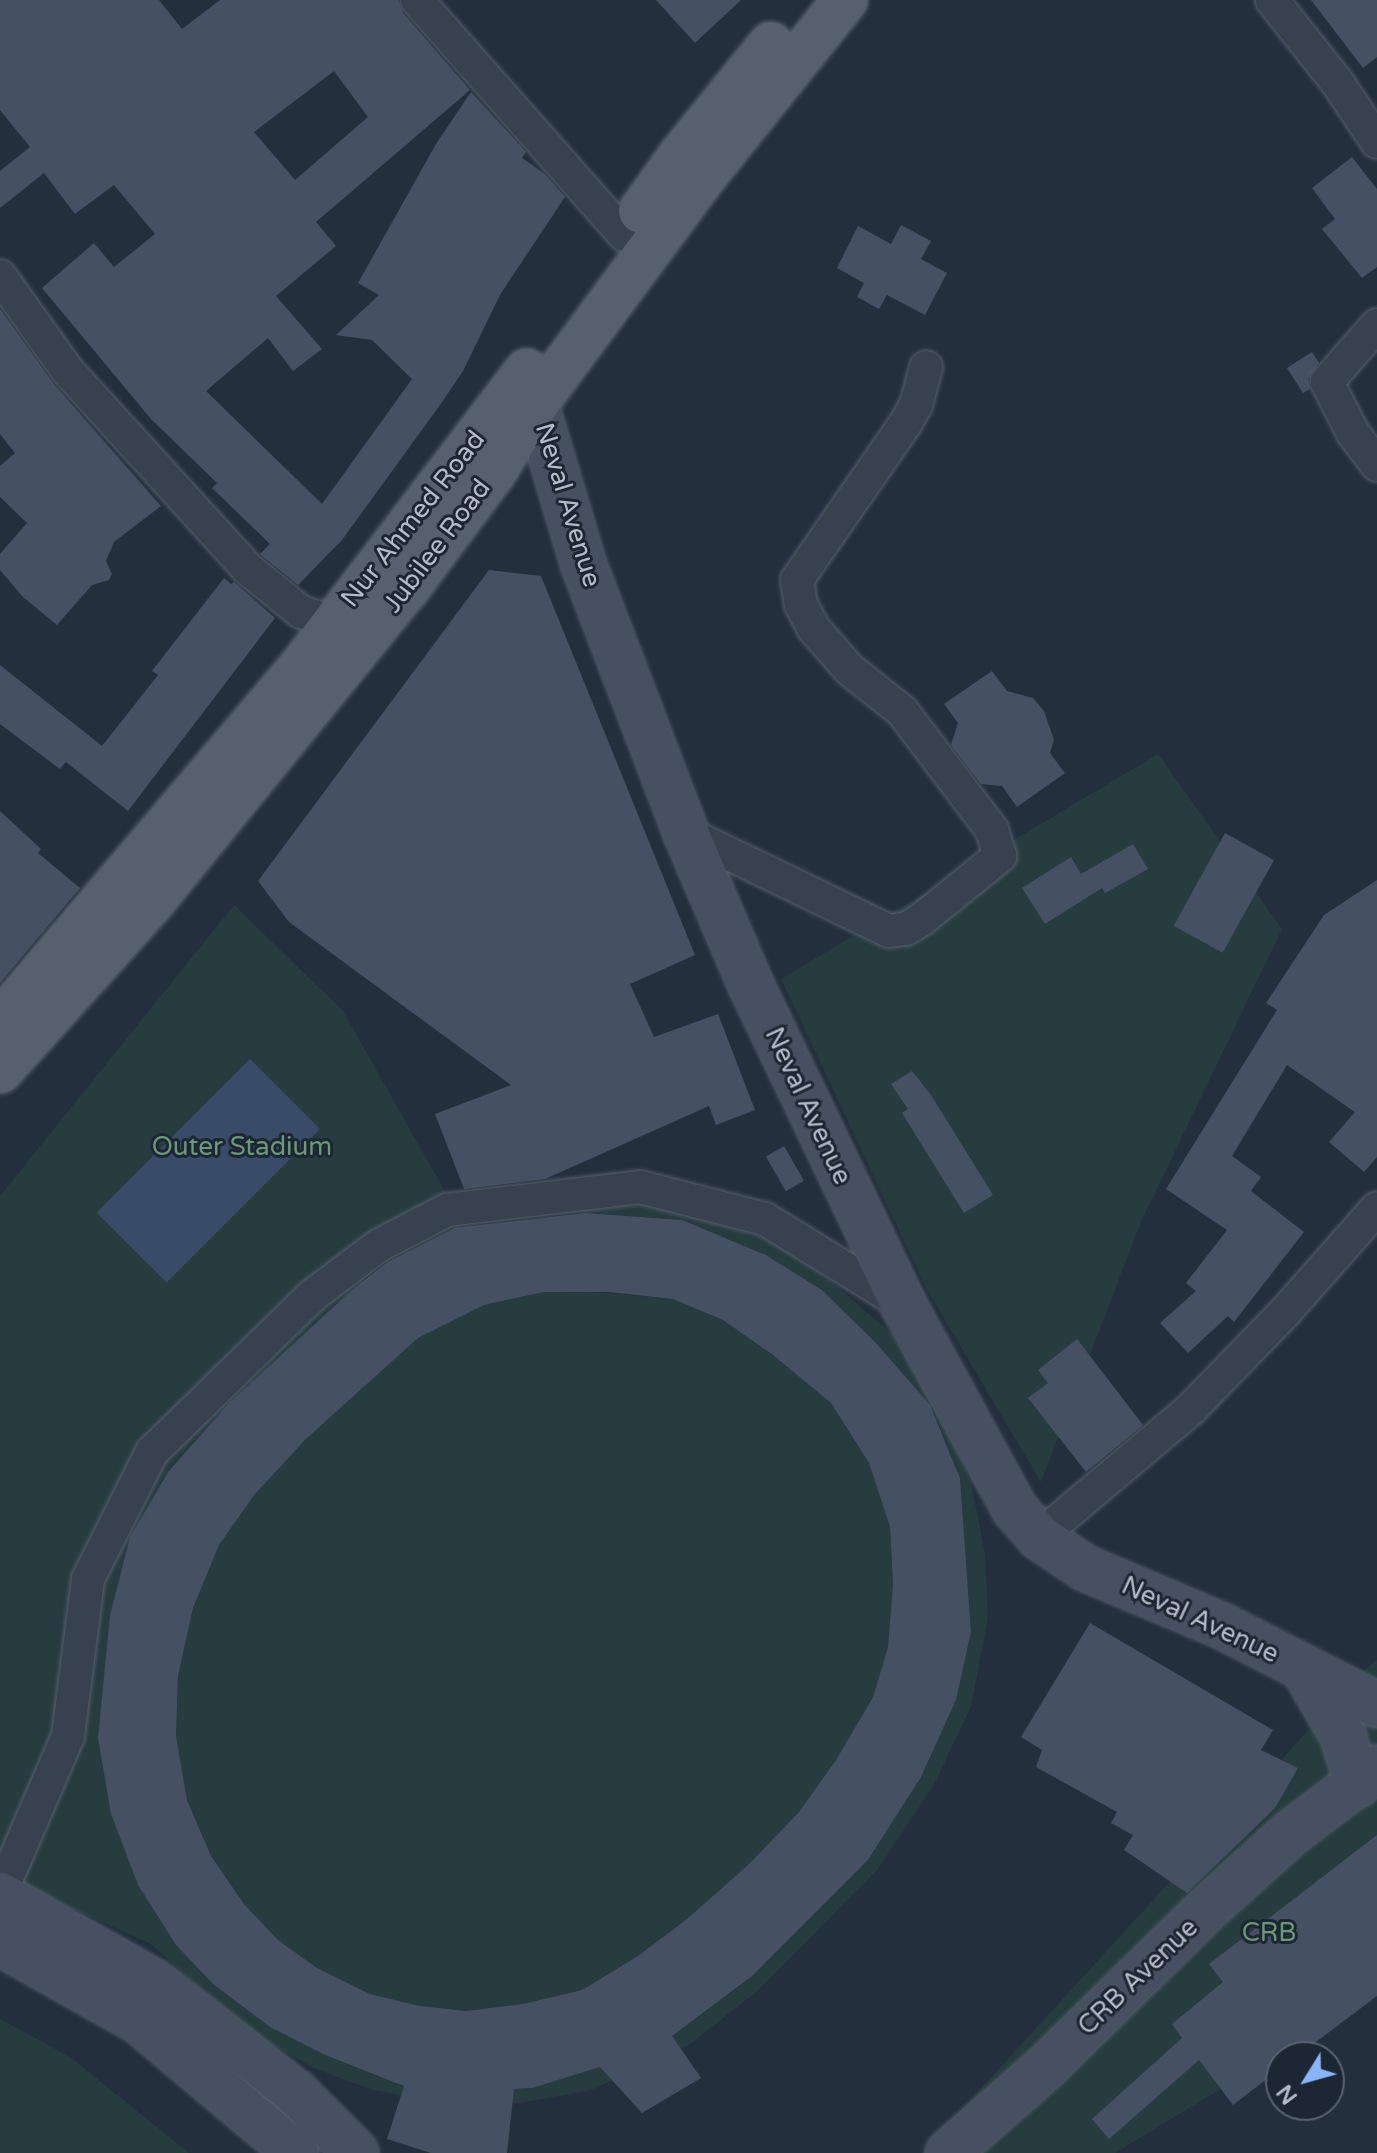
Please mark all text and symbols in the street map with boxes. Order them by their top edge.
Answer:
street label: Neval Avenue [528,419,608,591]
street label: Nur Ahmed Road [334,425,492,613]
street label: Jubilee Road [377,473,497,619]
street label: Neval Avenue [758,1023,858,1189]
park label: Outer Stadium [152,1131,332,1163]
street label: Neval Avenue [1117,1570,1283,1670]
street label: CRB Avenue [1072,1912,1204,2042]
park label: CRB [1242,1917,1296,1949]
north arrow [1265,2041,1345,2121]
text: N [1272,2079,1303,2109]

